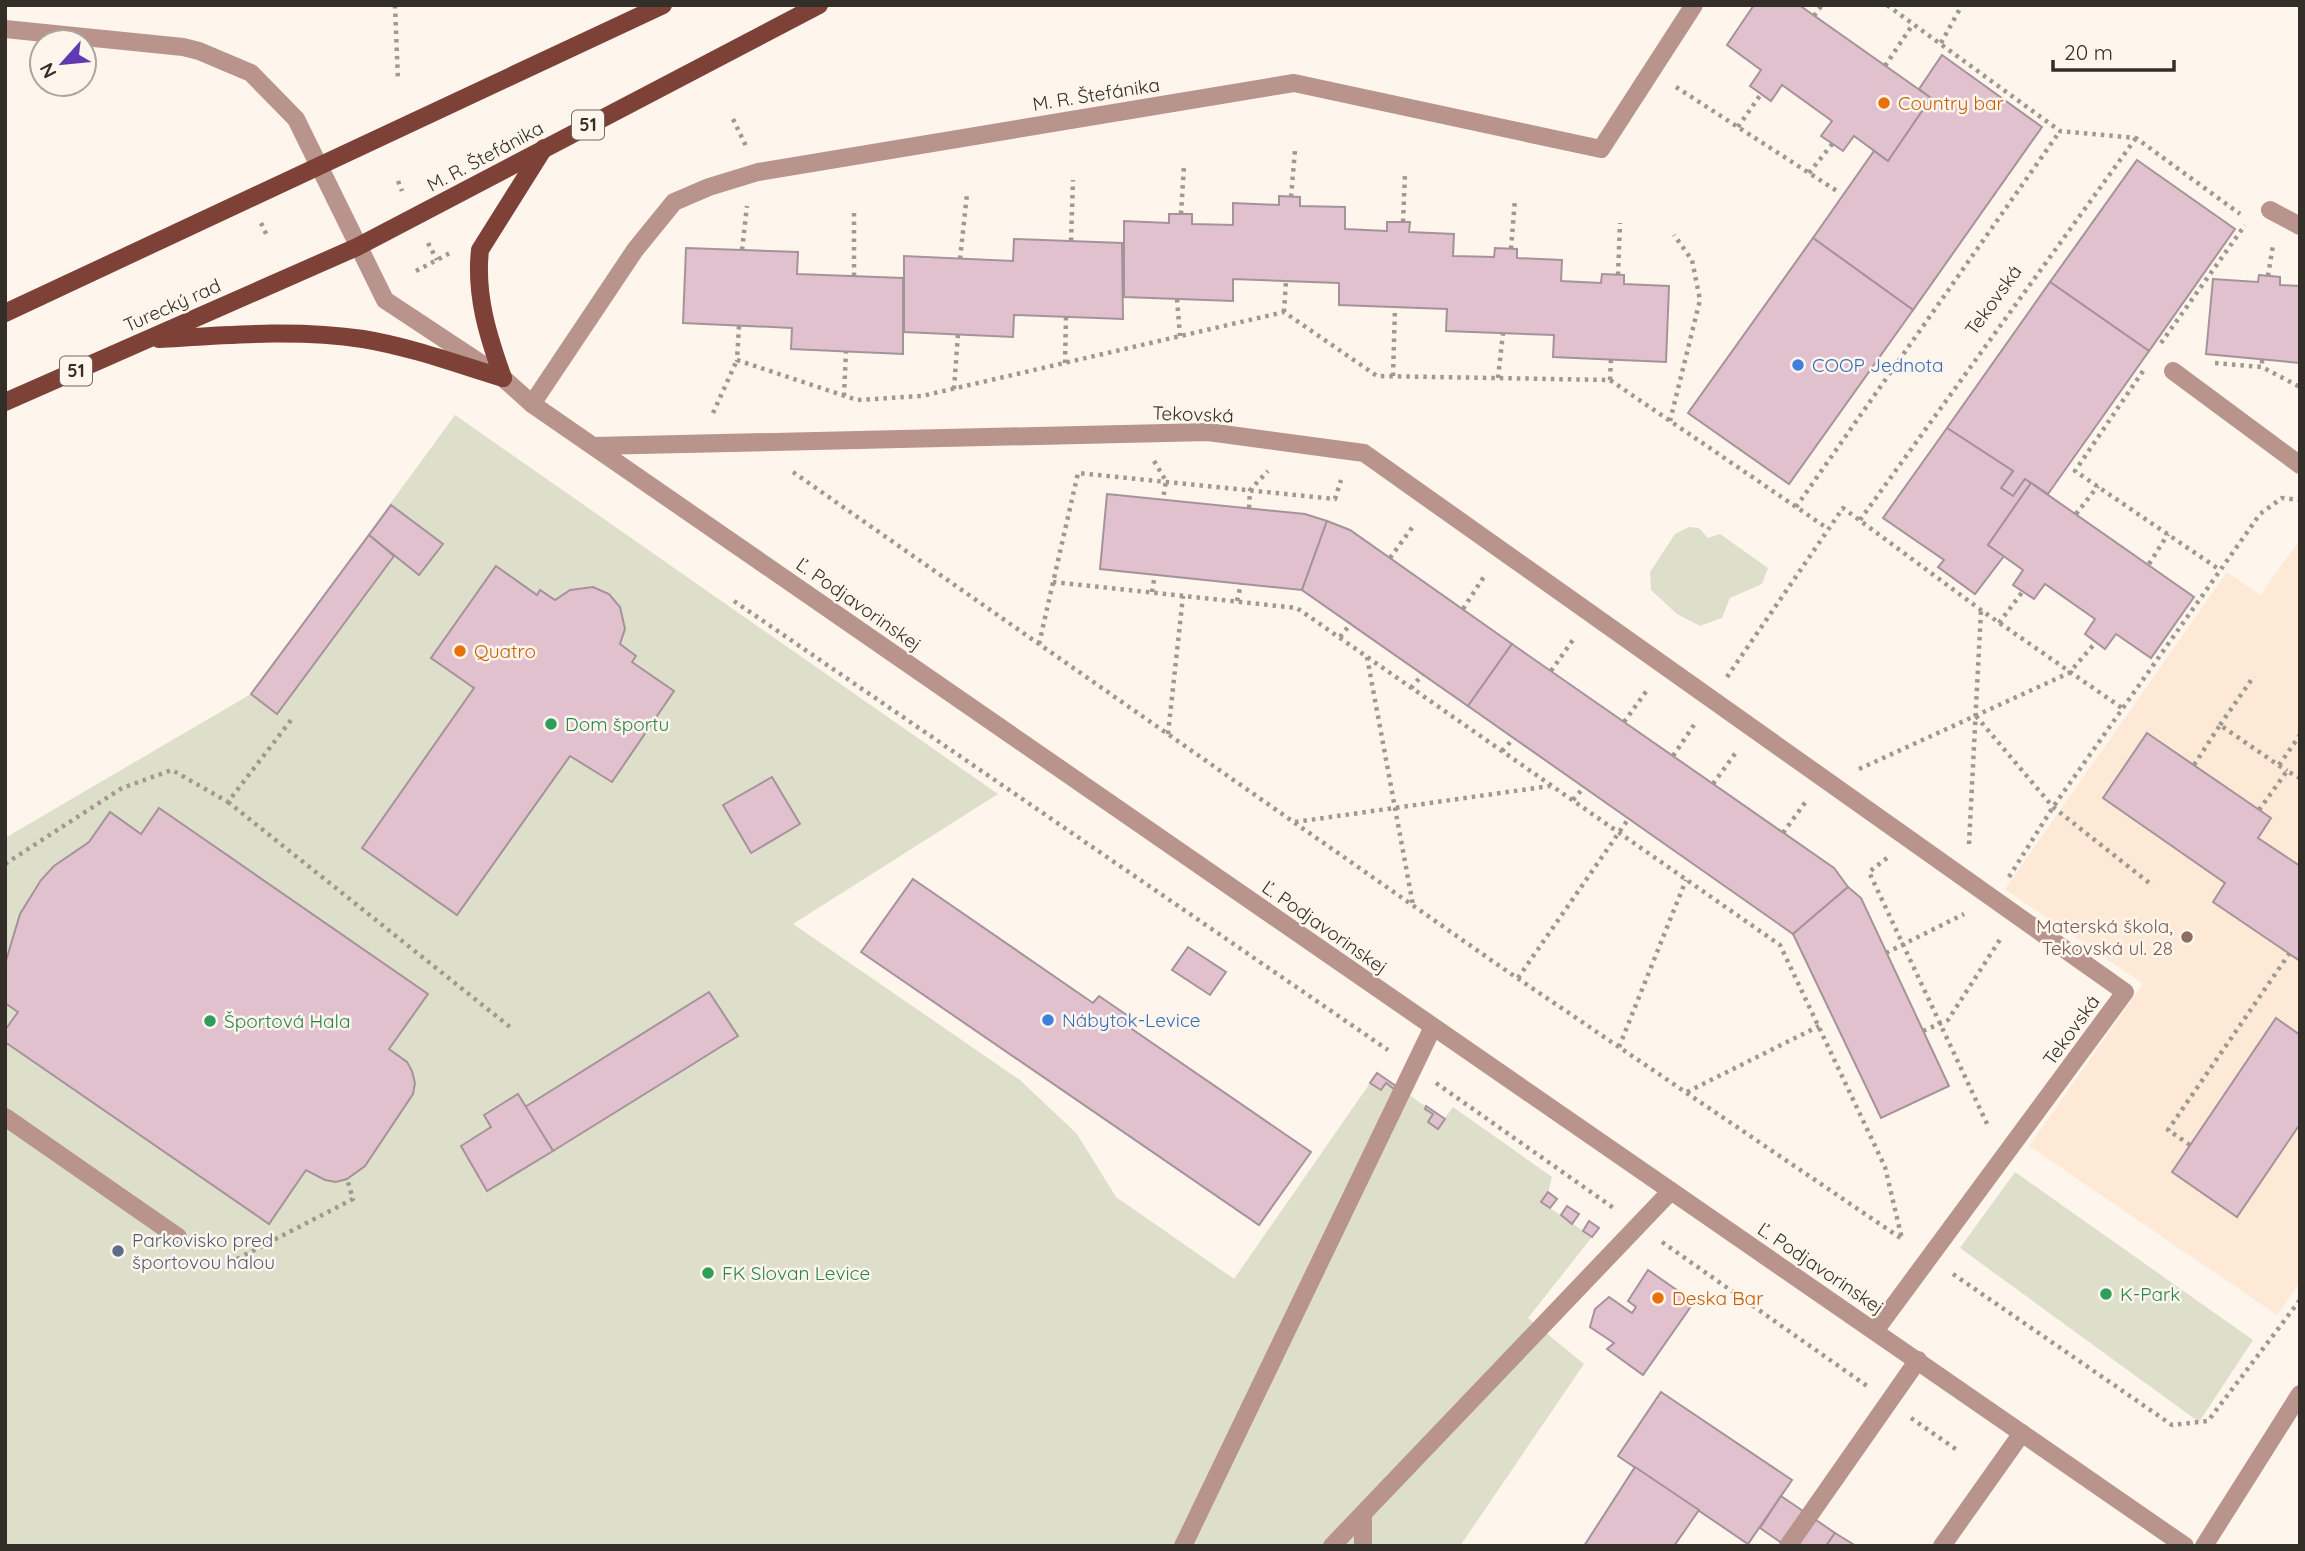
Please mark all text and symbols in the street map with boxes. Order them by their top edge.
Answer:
north arrow [28,28,98,98]
scale bar [2053,28,2174,72]
text: 20 m [2064,39,2113,65]
text: N [34,59,62,82]
street label: M. R. Štefánika [1031,72,1161,116]
place label: Country bar [1898,91,2004,115]
marker: Country bar [1876,95,1892,111]
road number: 51 [572,110,604,140]
street label: M. R. Štefánika [423,115,547,197]
street label: Tekovská [1959,260,2027,340]
street label: Turecký rad [120,273,224,337]
place label: COOP Jednota [1812,353,1944,377]
road number: 51 [60,356,92,386]
marker: COOP Jednota [1790,357,1806,373]
street label: Tekovská [1152,401,1234,427]
street label: Ľ. Podjavorinskej [792,552,926,656]
place label: Quatro [474,639,536,663]
marker: Quatro [452,643,468,659]
place label: Dom športu [565,712,669,736]
marker: Dom športu [543,716,559,732]
street label: Ľ. Podjavorinskej [1258,875,1392,979]
place label: Materská škola, Tekovská ul. 28 [2036,914,2173,960]
marker: Materská škola, Tekovská ul. 28 [2179,929,2195,945]
street label: Tekovská [2037,990,2105,1070]
place label: Nábytok-Levice [1062,1008,1201,1032]
place label: Športová Hala [224,1009,351,1033]
marker: Nábytok-Levice [1040,1012,1056,1028]
marker: Športová Hala [202,1013,218,1029]
street label: Ľ. Podjavorinskej [1753,1217,1889,1319]
place label: Parkovisko pred športovou halou [132,1228,275,1274]
marker: Parkovisko pred športovou halou [110,1243,126,1259]
place label: FK Slovan Levice [722,1261,870,1285]
marker: FK Slovan Levice [700,1265,716,1281]
place label: K-Park [2120,1282,2180,1306]
place label: Deska Bar [1672,1286,1764,1310]
marker: K-Park [2098,1286,2114,1302]
marker: Deska Bar [1650,1290,1666,1306]

